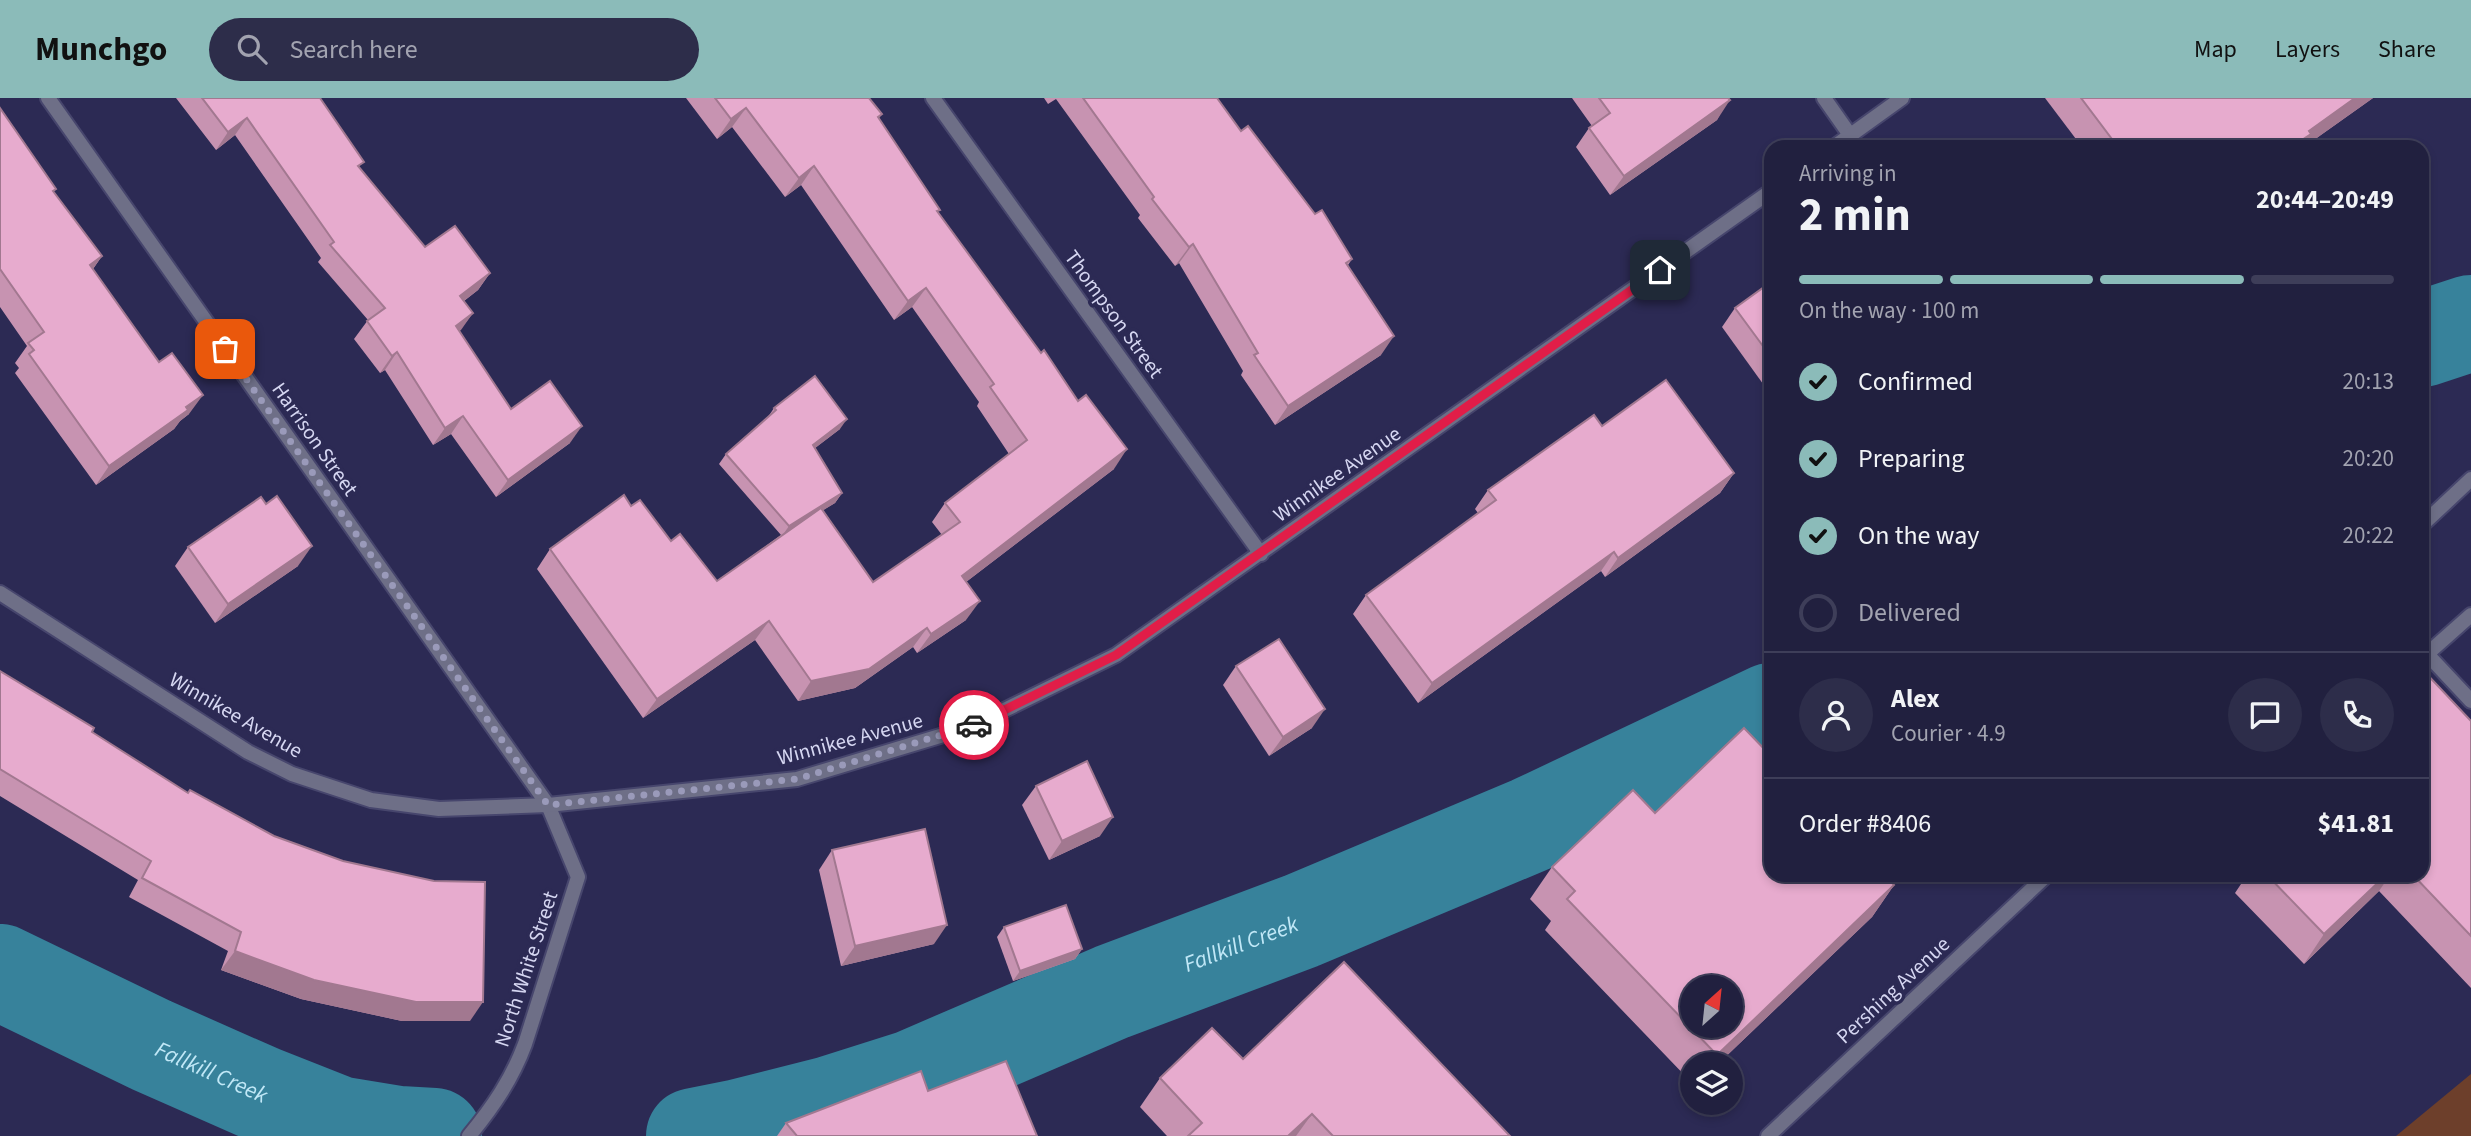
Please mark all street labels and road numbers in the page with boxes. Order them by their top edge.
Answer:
street label: Thompson Street [1057,244,1171,384]
street label: Harrison Street [265,376,365,502]
street label: Winnikee Avenue [1267,419,1407,529]
street label: Winnikee Avenue [164,665,308,765]
street label: Winnikee Avenue [774,705,926,773]
street label: North White Street [487,887,565,1051]
street label: Pershing Avenue [1830,929,1956,1051]

